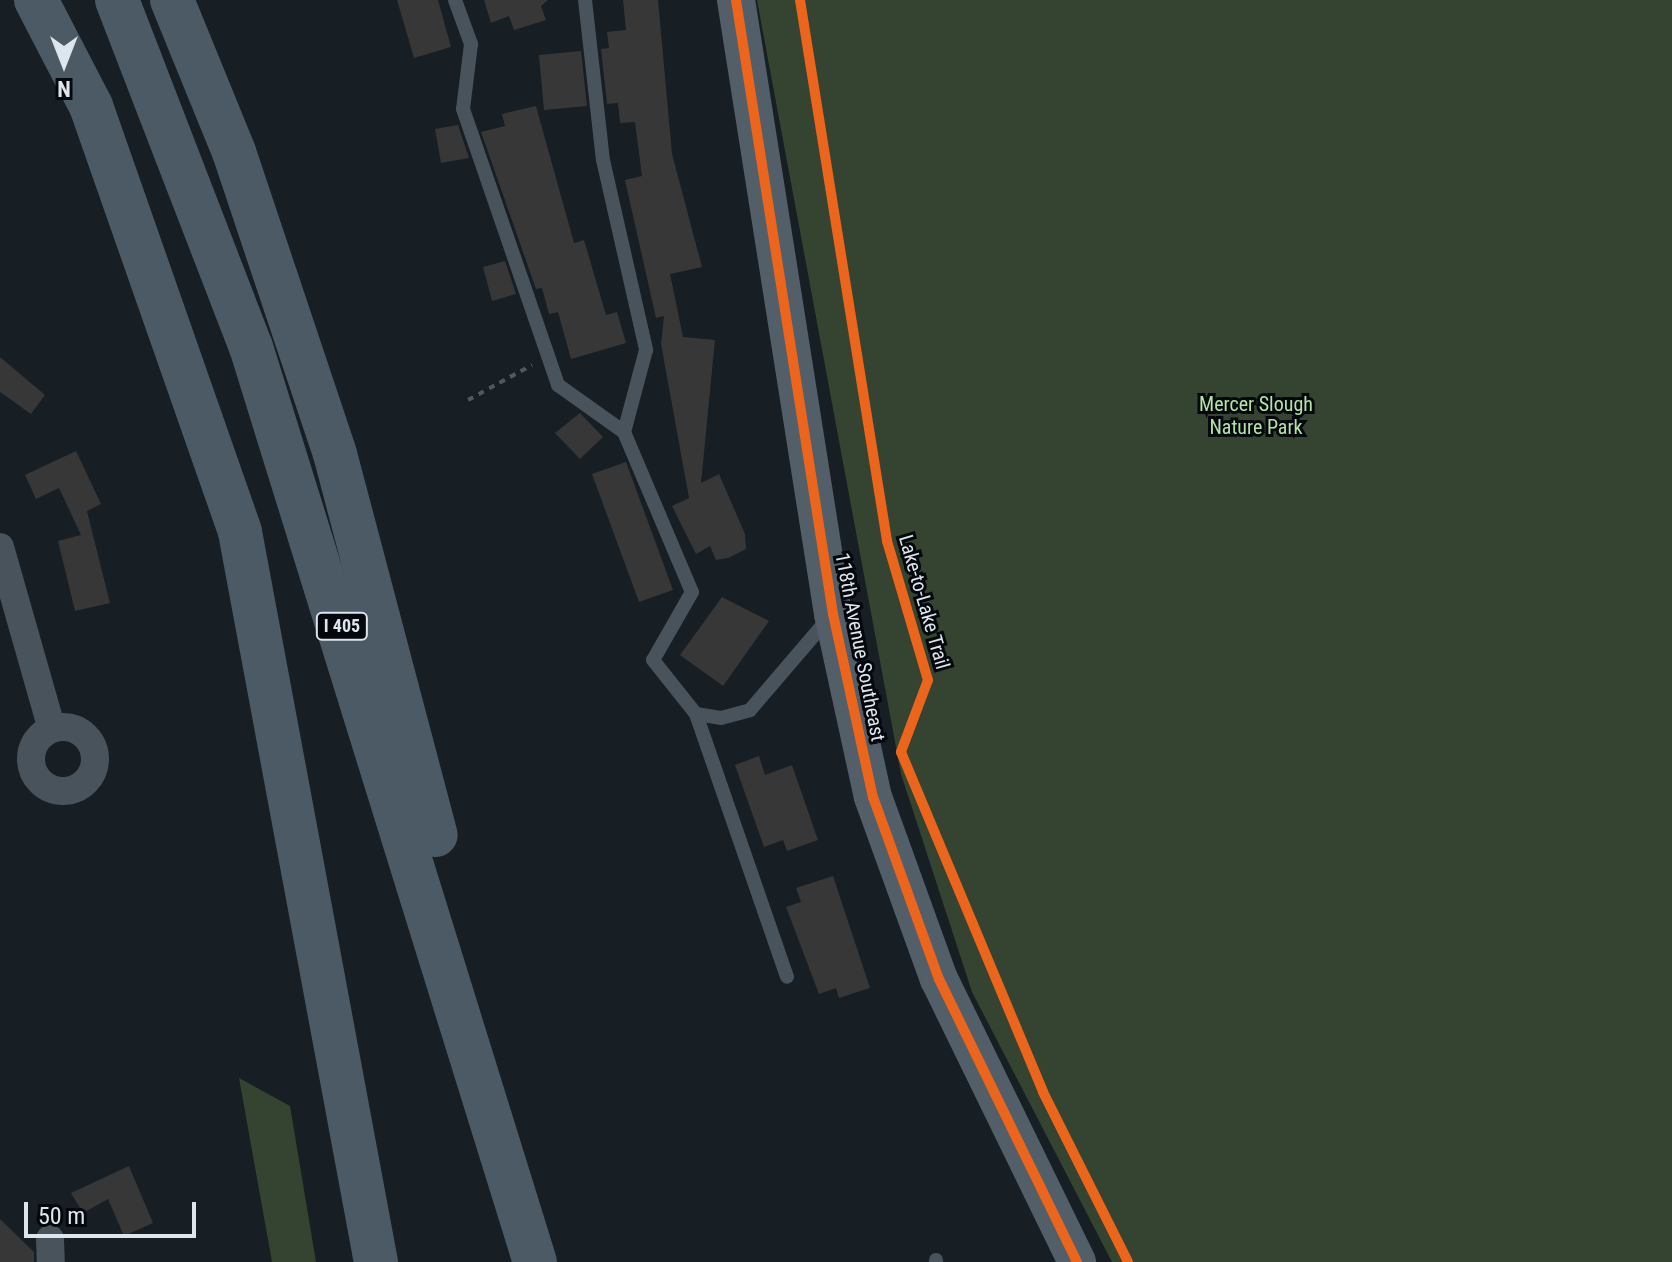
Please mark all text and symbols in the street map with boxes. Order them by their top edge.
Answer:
north arrow [24,24,104,104]
text: N [57,76,71,101]
park label: Mercer Slough Nature Park [1199,393,1313,440]
street label: Lake-to-Lake Trail [893,532,955,672]
street label: 118th Avenue Southeast [830,551,890,743]
road number: I 405 [314,612,370,640]
scale bar [28,1186,200,1236]
text: 50 m [38,1202,85,1230]

